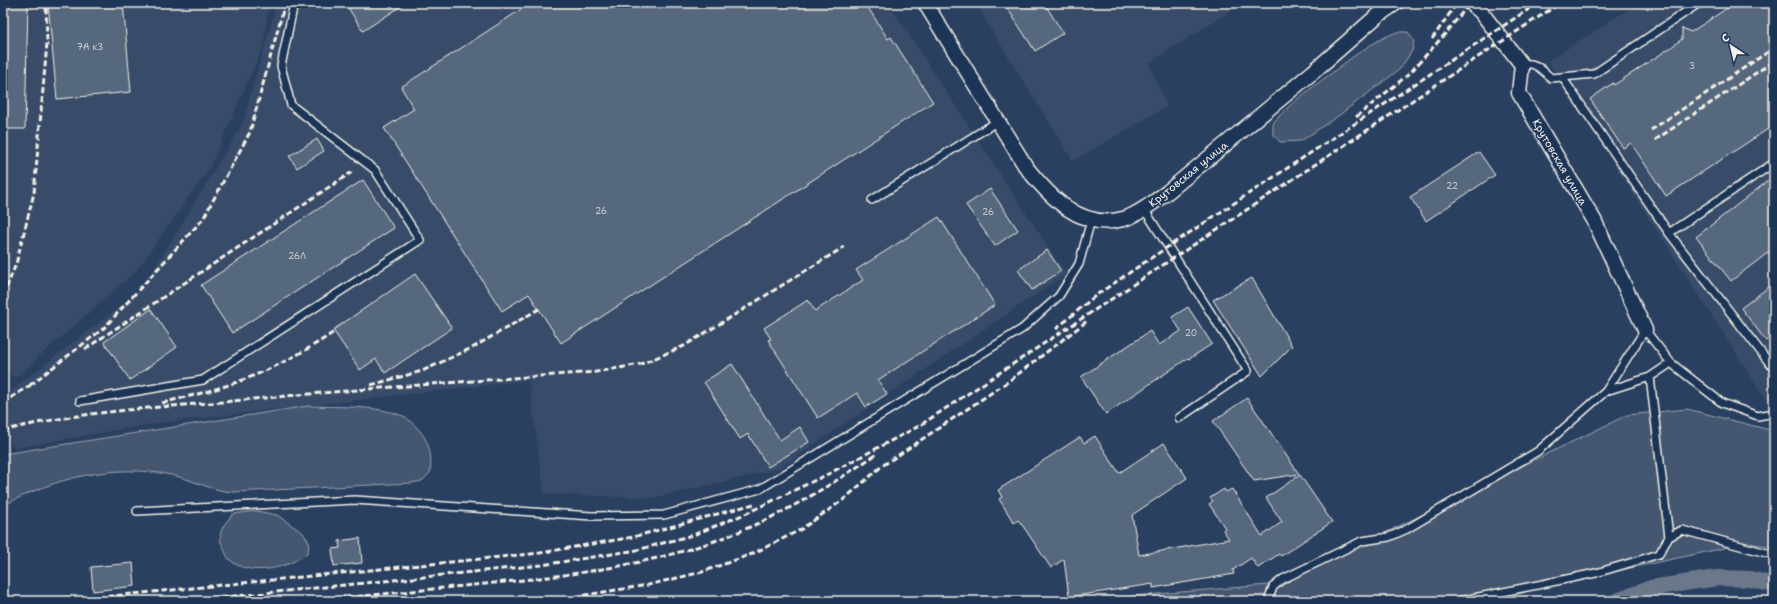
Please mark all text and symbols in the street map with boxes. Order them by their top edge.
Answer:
north arrow [1711,26,1751,66]
text: С [1718,30,1733,46]
house number: 7А к3 [77,41,103,53]
house number: 3 [1689,60,1695,72]
street label: Крутовская улица [1529,116,1591,208]
street label: Крутовская улица [1146,138,1231,211]
house number: 22 [1446,180,1458,192]
house number: 26 [595,205,607,217]
house number: 26 [982,206,994,218]
house number: 26Л [288,250,306,262]
house number: 20 [1185,327,1197,339]

